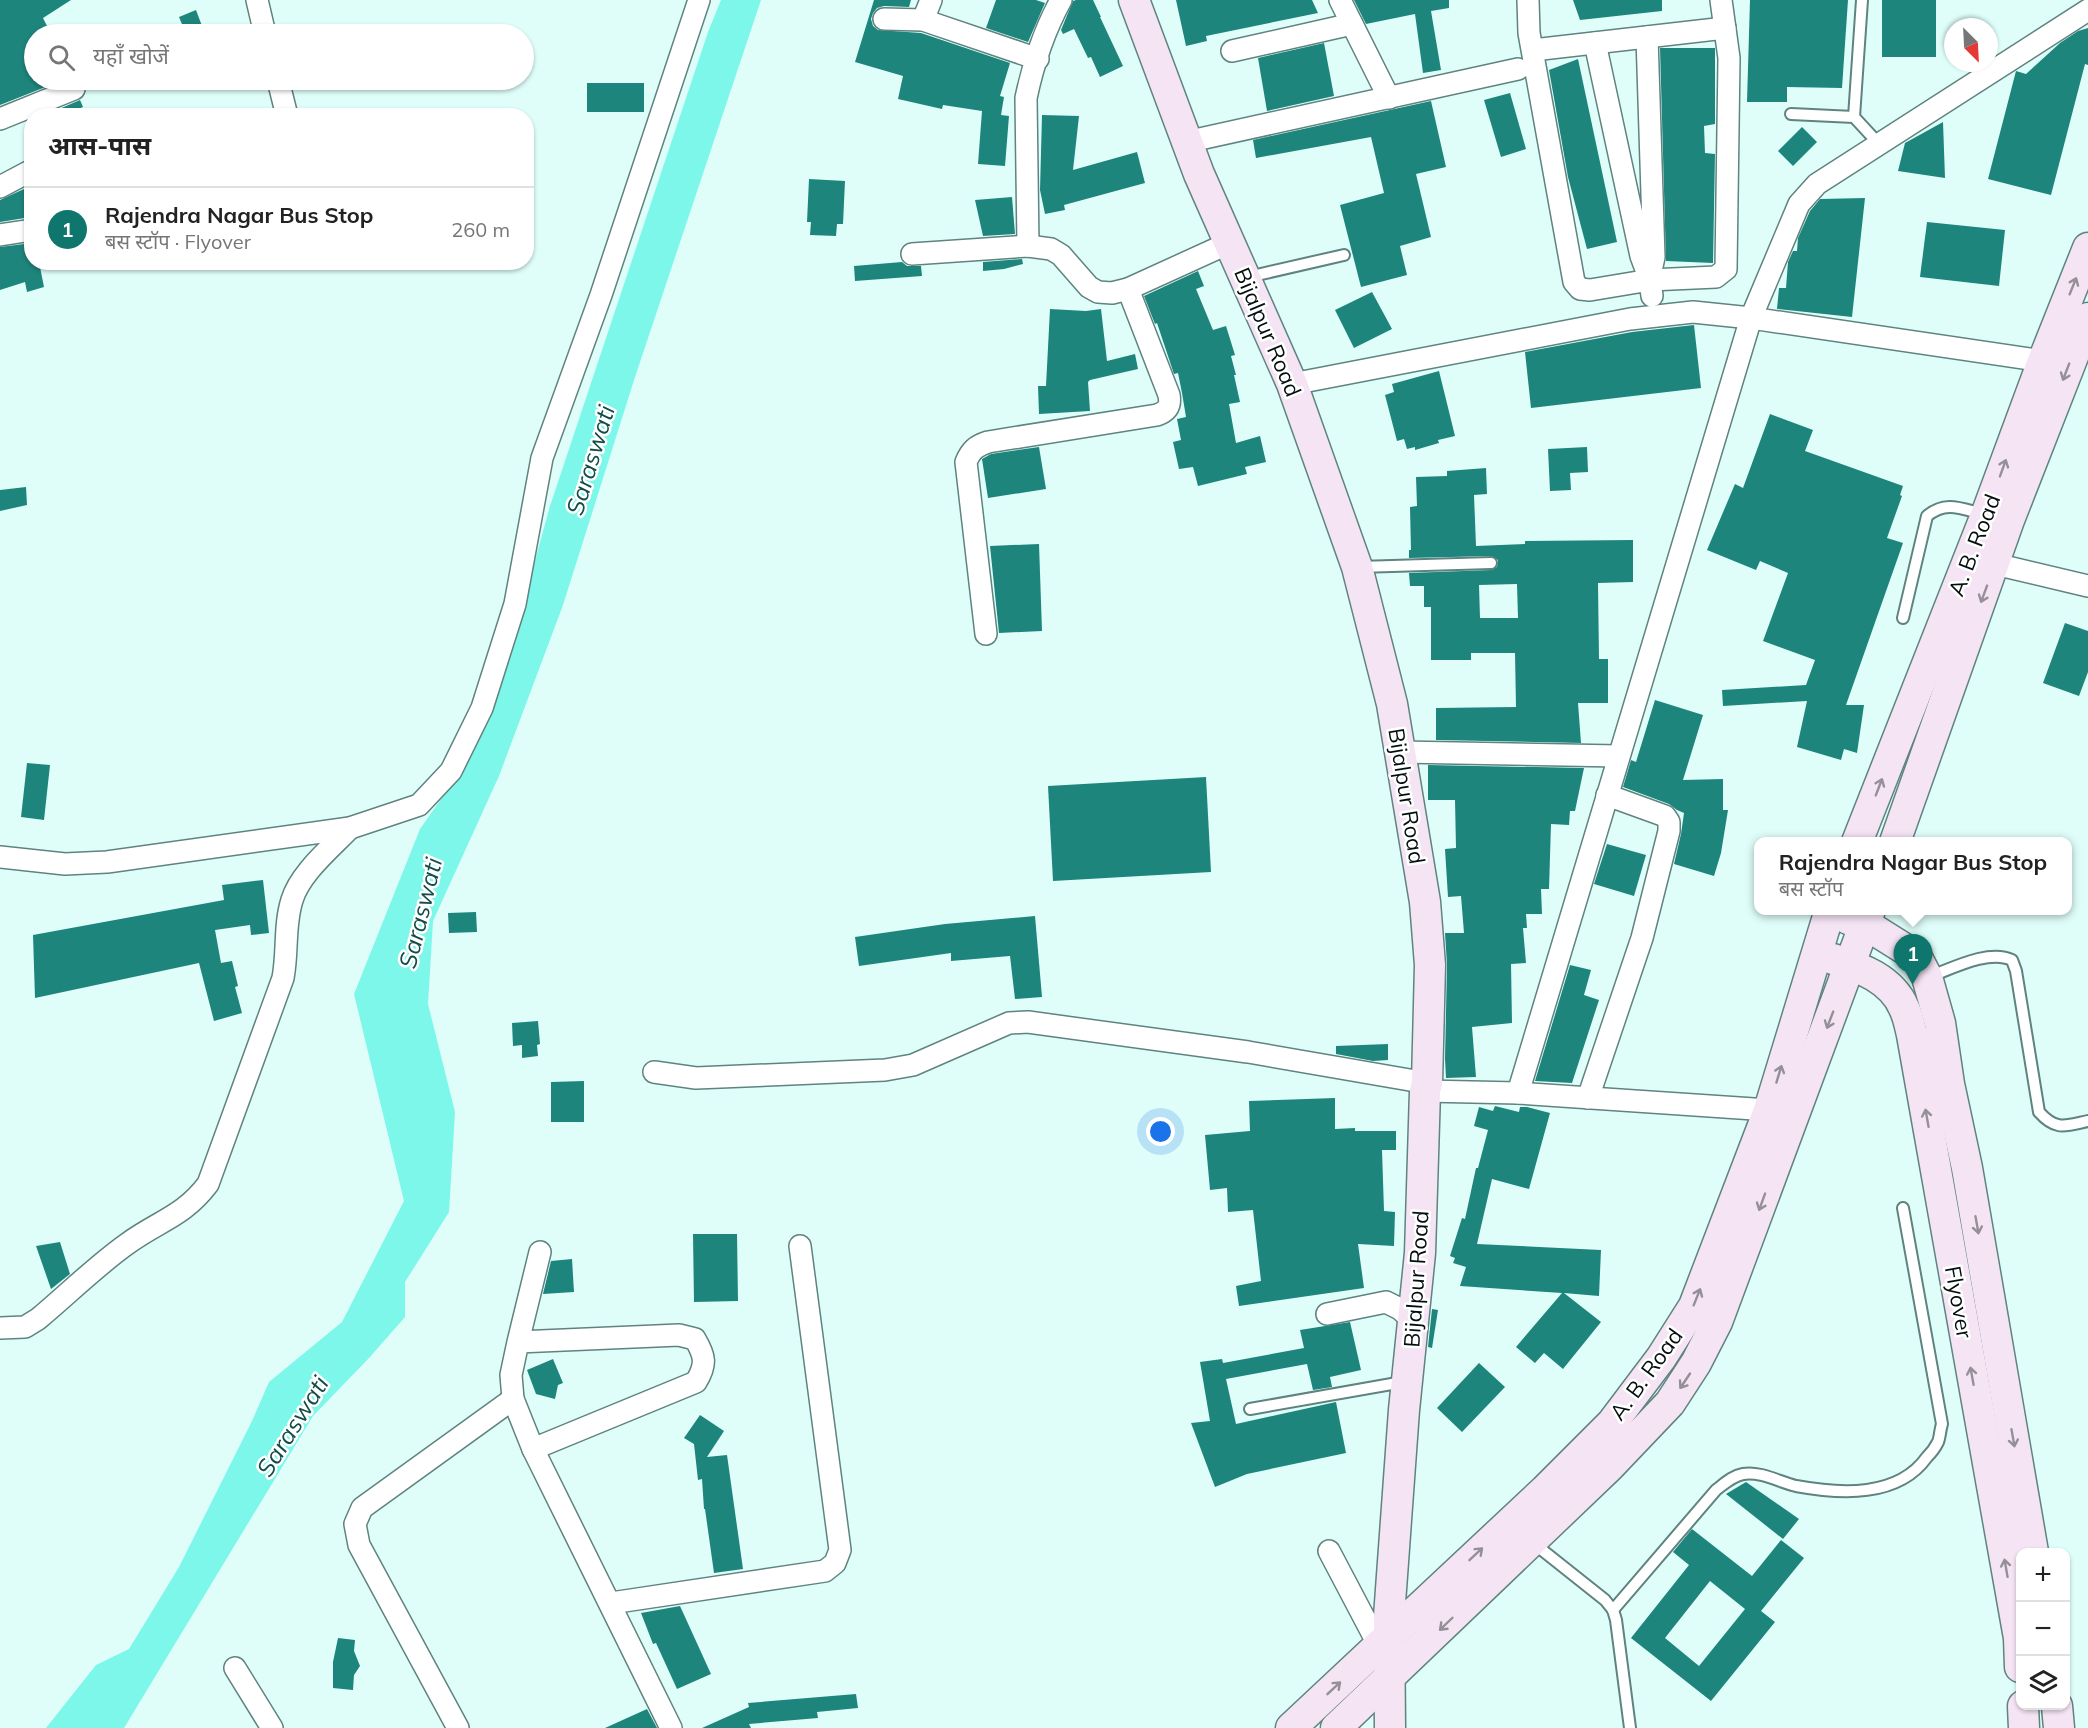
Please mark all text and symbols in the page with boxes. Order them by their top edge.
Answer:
north arrow [1944,18,1998,72]
search box [24,24,534,90]
icon: search [45,41,78,74]
text: यहाँ खोजें [93,42,169,70]
text: आस-पास [48,129,151,162]
text: Rajendra Nagar Bus Stop [105,201,373,229]
text: 1 [62,217,74,242]
text: 260 m [451,217,510,242]
text: बस स्टॉप · Flyover [105,229,251,254]
street label: Bijalpur Road [1228,263,1308,401]
one-way arrow [2068,278,2079,296]
one-way arrow [2060,362,2071,381]
water label: Saraswati [559,401,621,518]
one-way arrow [1999,460,2010,478]
street label: A. B. Road [1942,490,2006,600]
one-way arrow [1977,585,1988,603]
street label: Bijalpur Road [1382,726,1432,866]
one-way arrow [1874,778,1885,797]
popup [1754,837,2072,915]
text: Rajendra Nagar Bus Stop [1779,848,2047,876]
water label: Saraswati [392,854,448,972]
text: बस स्टॉप [1779,876,1843,901]
pin: 1 [1894,934,1932,984]
one-way arrow [1824,1010,1835,1028]
one-way arrow [1774,1065,1785,1084]
one-way arrow [1921,1109,1932,1128]
your location [1146,1117,1175,1146]
one-way arrow [1755,1192,1766,1211]
street label: Bijalpur Road [1397,1209,1435,1349]
one-way arrow [1972,1215,1983,1235]
street label: Flyover [1939,1264,1979,1340]
one-way arrow [1692,1288,1703,1306]
street label: A. B. Road [1603,1323,1689,1425]
one-way arrow [1966,1366,1977,1386]
water label: Saraswati [249,1370,335,1482]
one-way arrow [1678,1372,1691,1389]
one-way arrow [2008,1428,2019,1447]
one-way arrow [1468,1548,1483,1562]
map controls [2016,1548,2070,1710]
button: + [2016,1548,2070,1602]
one-way arrow [2000,1558,2011,1578]
button: − [2016,1602,2070,1656]
one-way arrow [1438,1617,1453,1632]
button: layers [2016,1656,2070,1710]
one-way arrow [1326,1681,1341,1695]

